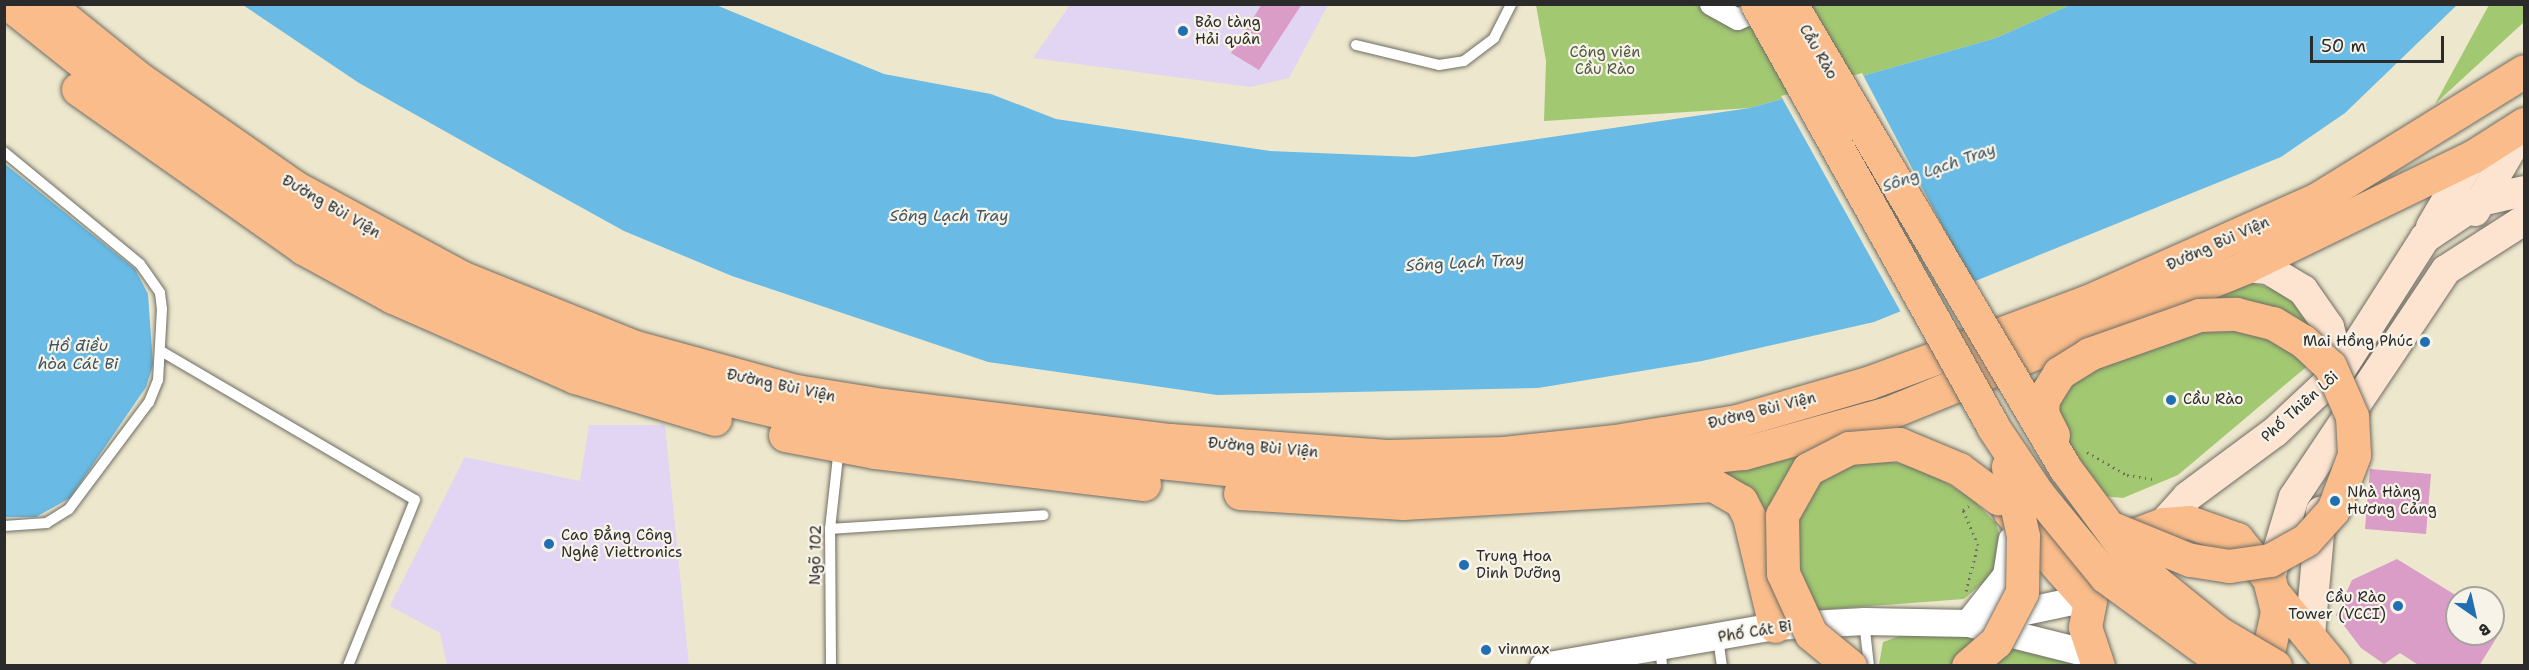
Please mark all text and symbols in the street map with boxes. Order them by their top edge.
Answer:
place label: Bảo tàng Hải quân [1195,13,1261,48]
street label: Cầu Rào [1795,21,1841,83]
marker: Bảo tàng Hải quân [1176,24,1190,38]
scale bar [2313,24,2446,62]
text: 50 m [2321,34,2366,58]
park label: Công viên Cầu Rào [1570,43,1640,78]
water label: Sông Lạch Tray [1880,140,1998,196]
street label: Đường Bùi Viện [279,172,383,242]
water label: Sông Lạch Tray [890,206,1008,226]
street label: Đường Bùi Viện [2164,213,2272,275]
water label: Sông Lạch Tray [1405,250,1525,276]
place label: Mai Hồng Phúc [2303,333,2413,351]
marker: Mai Hồng Phúc [2418,335,2432,349]
water label: Hồ điều hòa Cát Bi [38,336,118,374]
street label: Đường Bùi Viện [725,366,837,406]
street label: Phố Thiên Lôi [2258,368,2342,446]
street label: Đường Bùi Viện [1706,389,1818,433]
place label: Cầu Rào [2183,391,2243,409]
marker: Cầu Rào [2164,393,2178,407]
street label: Đường Bùi Viện [1207,434,1319,462]
place label: Nhà Hàng Hương Cảng [2347,483,2437,518]
marker: Nhà Hàng Hương Cảng [2328,494,2342,508]
street label: Ngõ 102 [806,525,826,585]
place label: Cao Đẳng Công Nghệ Viettronics [561,526,683,561]
marker: Cao Đẳng Công Nghệ Viettronics [542,537,556,551]
place label: Trung Hoa Dinh Dưỡng [1476,547,1561,582]
marker: Trung Hoa Dinh Dưỡng [1457,558,1471,572]
north arrow [2445,586,2505,646]
place label: Cầu Rào Tower (VCCI) [2288,588,2386,623]
marker: Cầu Rào Tower (VCCI) [2391,599,2405,613]
street label: Phố Cát Bi [1717,617,1793,647]
text: B [2474,618,2494,641]
place label: vinmax [1498,641,1549,659]
marker: vinmax [1479,643,1493,657]

